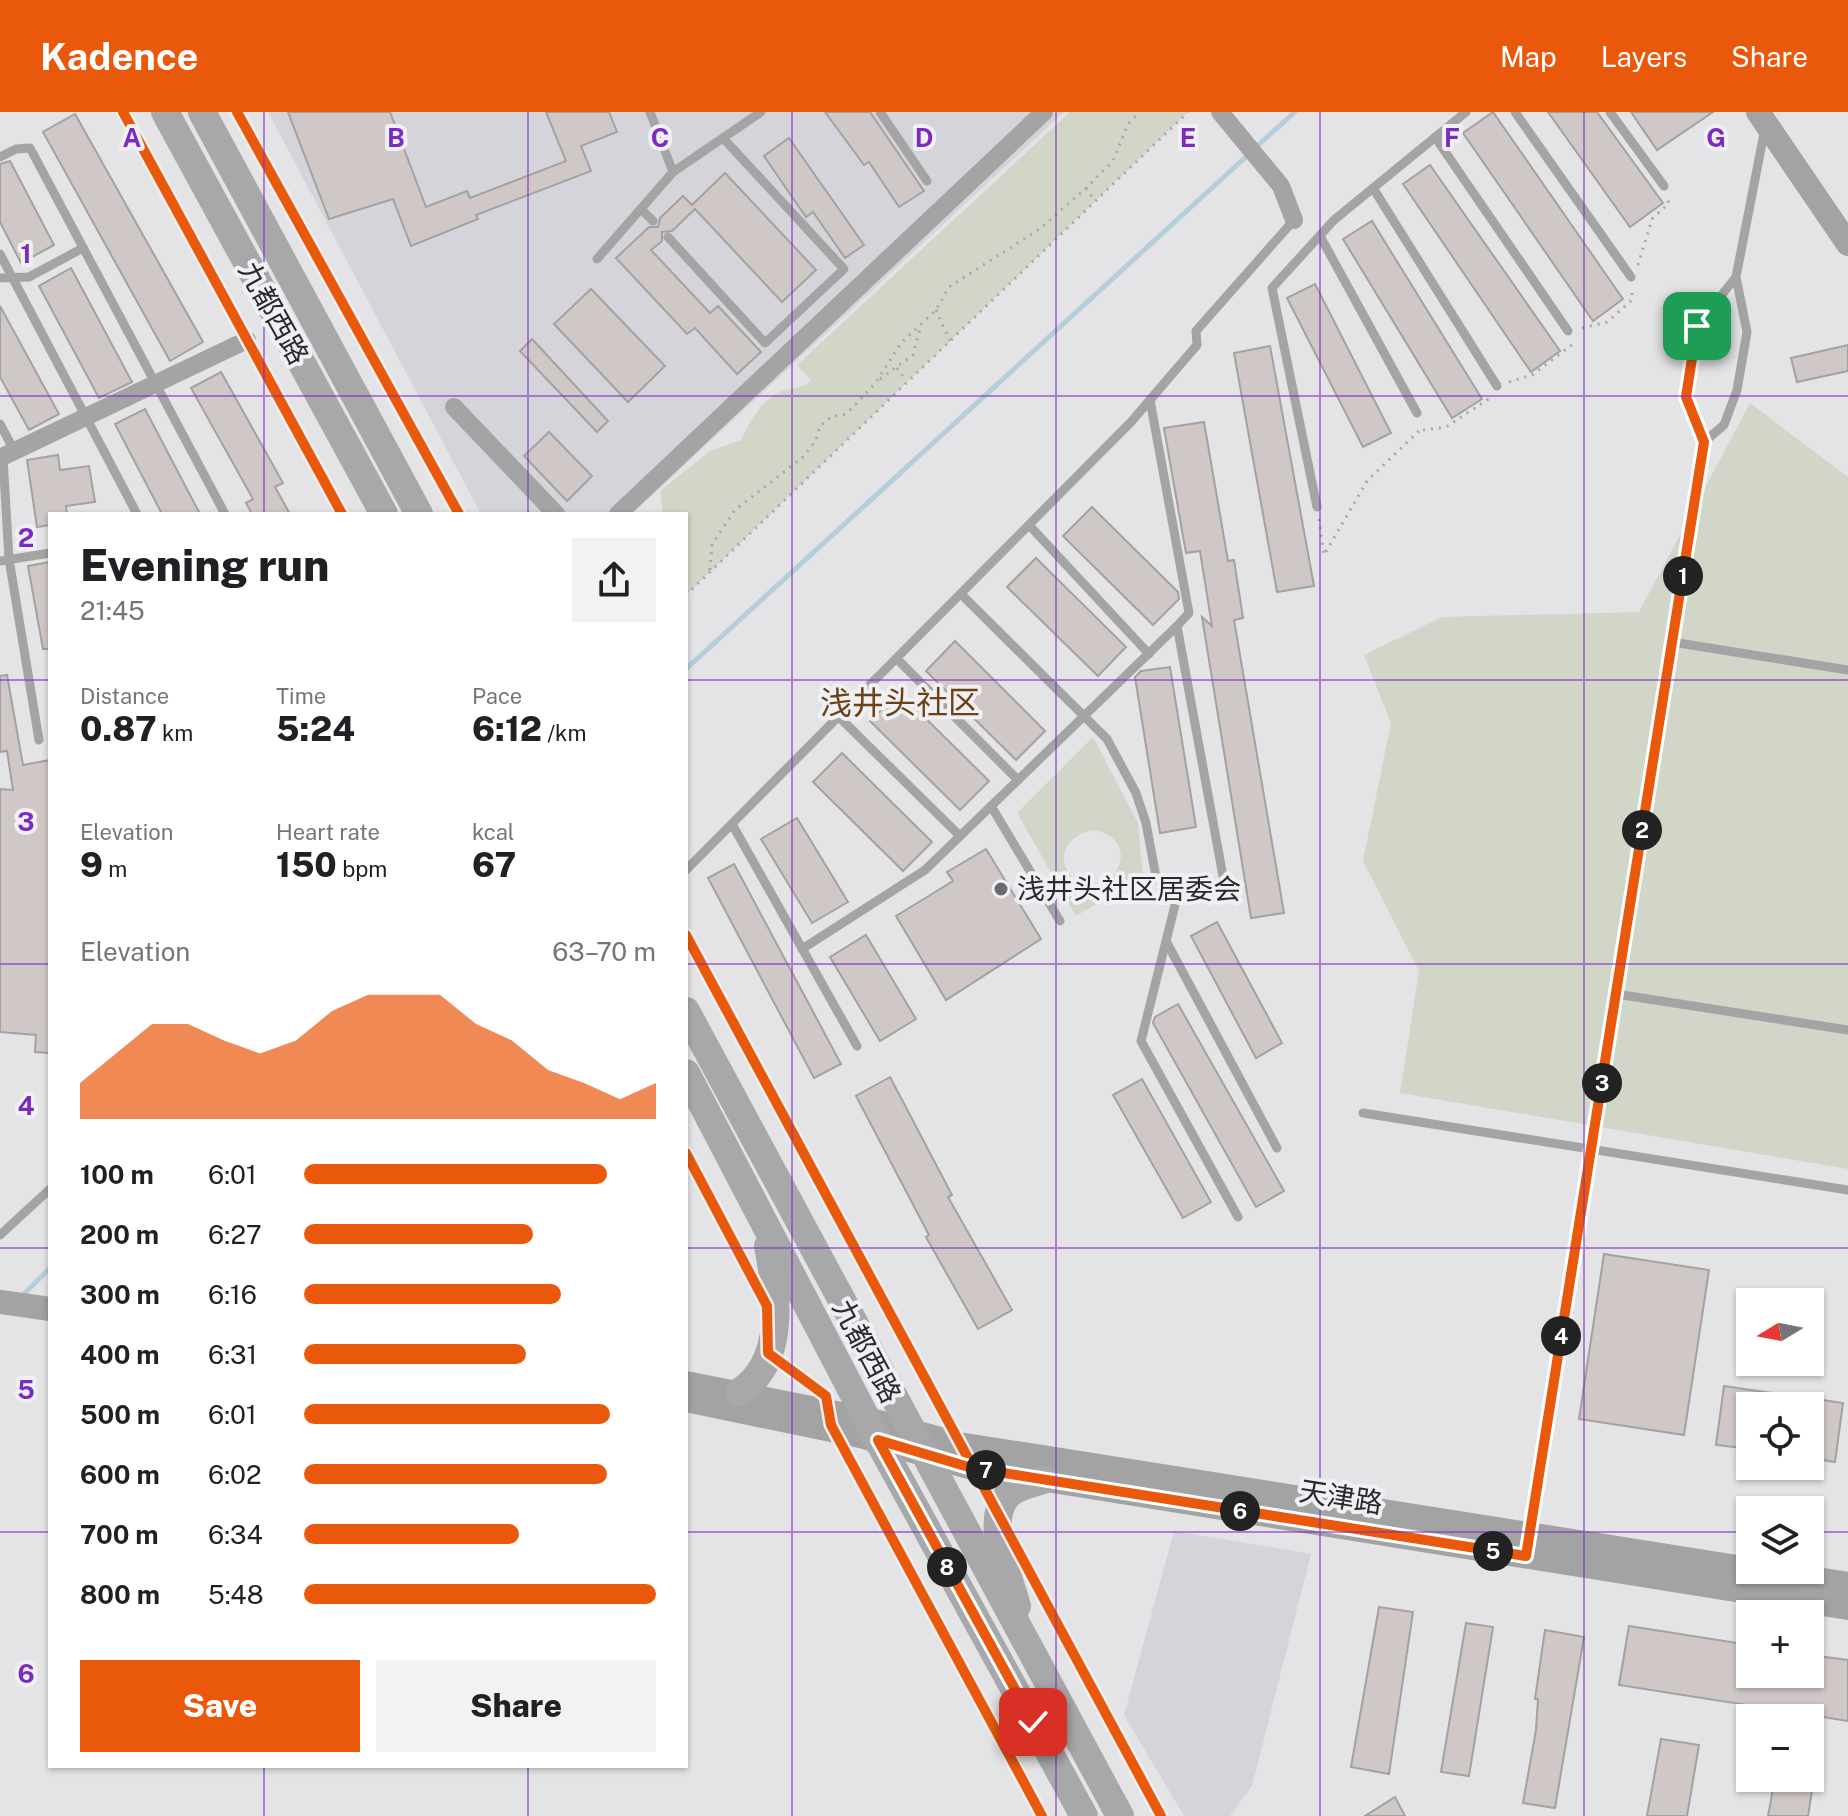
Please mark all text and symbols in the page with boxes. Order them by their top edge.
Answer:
text: Kadence [40,34,199,79]
text: Map [1500,40,1557,73]
text: Layers [1601,40,1687,73]
text: Share [1731,40,1808,73]
text: A [123,122,142,153]
text: B [387,122,405,153]
text: C [651,122,669,153]
text: D [915,122,933,153]
text: E [1180,122,1196,153]
text: F [1444,122,1460,153]
text: G [1706,122,1726,153]
text: 1 [20,238,32,269]
street label: 九都西路 [233,256,316,370]
pin [1663,292,1731,360]
icon: arrive [1675,304,1719,348]
text: 2 [18,522,34,553]
button: share [572,538,656,622]
text: Evening run [80,539,329,591]
pin: 1 [1663,556,1703,596]
text: 1 [1678,563,1688,589]
text: 21:45 [80,595,145,626]
text: Distance [80,683,169,709]
text: Time [276,683,326,709]
text: Pace [472,683,522,709]
district label: 浅井头社区 [820,684,980,721]
text: 0.87 [80,709,157,749]
text: 5:24 [276,709,355,749]
text: 6:12 [472,709,542,749]
text: km [157,720,193,746]
text: /km [542,720,586,746]
text: 3 [17,806,35,837]
pin: 2 [1622,810,1662,850]
text: 2 [1635,817,1649,843]
text: Elevation [80,819,173,845]
text: Heart rate [276,819,380,845]
text: kcal [472,819,514,845]
text: 9 [80,845,103,885]
text: 150 [276,845,337,885]
text: 67 [472,845,516,885]
text: m [103,856,127,882]
text: bpm [337,856,387,882]
place label: 浅井头社区居委会 [1017,872,1241,905]
marker: 浅井头社区居委会 [992,880,1010,898]
text: Elevation [80,936,190,967]
text: 63–70 m [552,936,656,967]
pin: 3 [1582,1063,1622,1103]
text: 3 [1595,1070,1609,1096]
text: 4 [17,1090,35,1121]
text: 100 m [80,1159,154,1190]
text: 6:01 [208,1159,257,1190]
text: 200 m [80,1219,159,1250]
text: 6:27 [208,1219,262,1250]
text: 300 m [80,1279,160,1310]
text: 6:16 [208,1279,257,1310]
north arrow [1736,1288,1824,1376]
map controls [1736,1288,1824,1792]
street label: 九都西路 [827,1294,908,1408]
pin: 4 [1541,1316,1581,1356]
text: 4 [1554,1323,1568,1349]
text: 400 m [80,1339,160,1370]
text: 6:31 [208,1339,257,1370]
text: 5 [17,1374,35,1405]
button: locate [1736,1392,1824,1480]
text: 500 m [80,1399,160,1430]
text: 6:01 [208,1399,257,1430]
pin: 7 [966,1450,1006,1490]
text: 7 [979,1457,993,1483]
text: 600 m [80,1459,160,1490]
text: 6:02 [208,1459,261,1490]
street label: 天津路 [1297,1474,1385,1519]
pin: 6 [1220,1491,1260,1531]
button: layers [1736,1496,1824,1584]
text: 6 [1233,1498,1247,1524]
text: 700 m [80,1519,159,1550]
text: 6:34 [208,1519,263,1550]
pin: 5 [1473,1531,1513,1571]
text: 5 [1486,1538,1500,1564]
pin: 8 [927,1547,967,1587]
text: 8 [940,1554,954,1580]
text: 800 m [80,1579,160,1610]
text: 5:48 [208,1579,264,1610]
button: + [1736,1600,1824,1688]
text: 6 [17,1658,35,1689]
button: Save [80,1660,360,1752]
button: Share [376,1660,656,1752]
pin [999,1688,1067,1756]
icon: check [1011,1700,1055,1744]
button: − [1736,1704,1824,1792]

